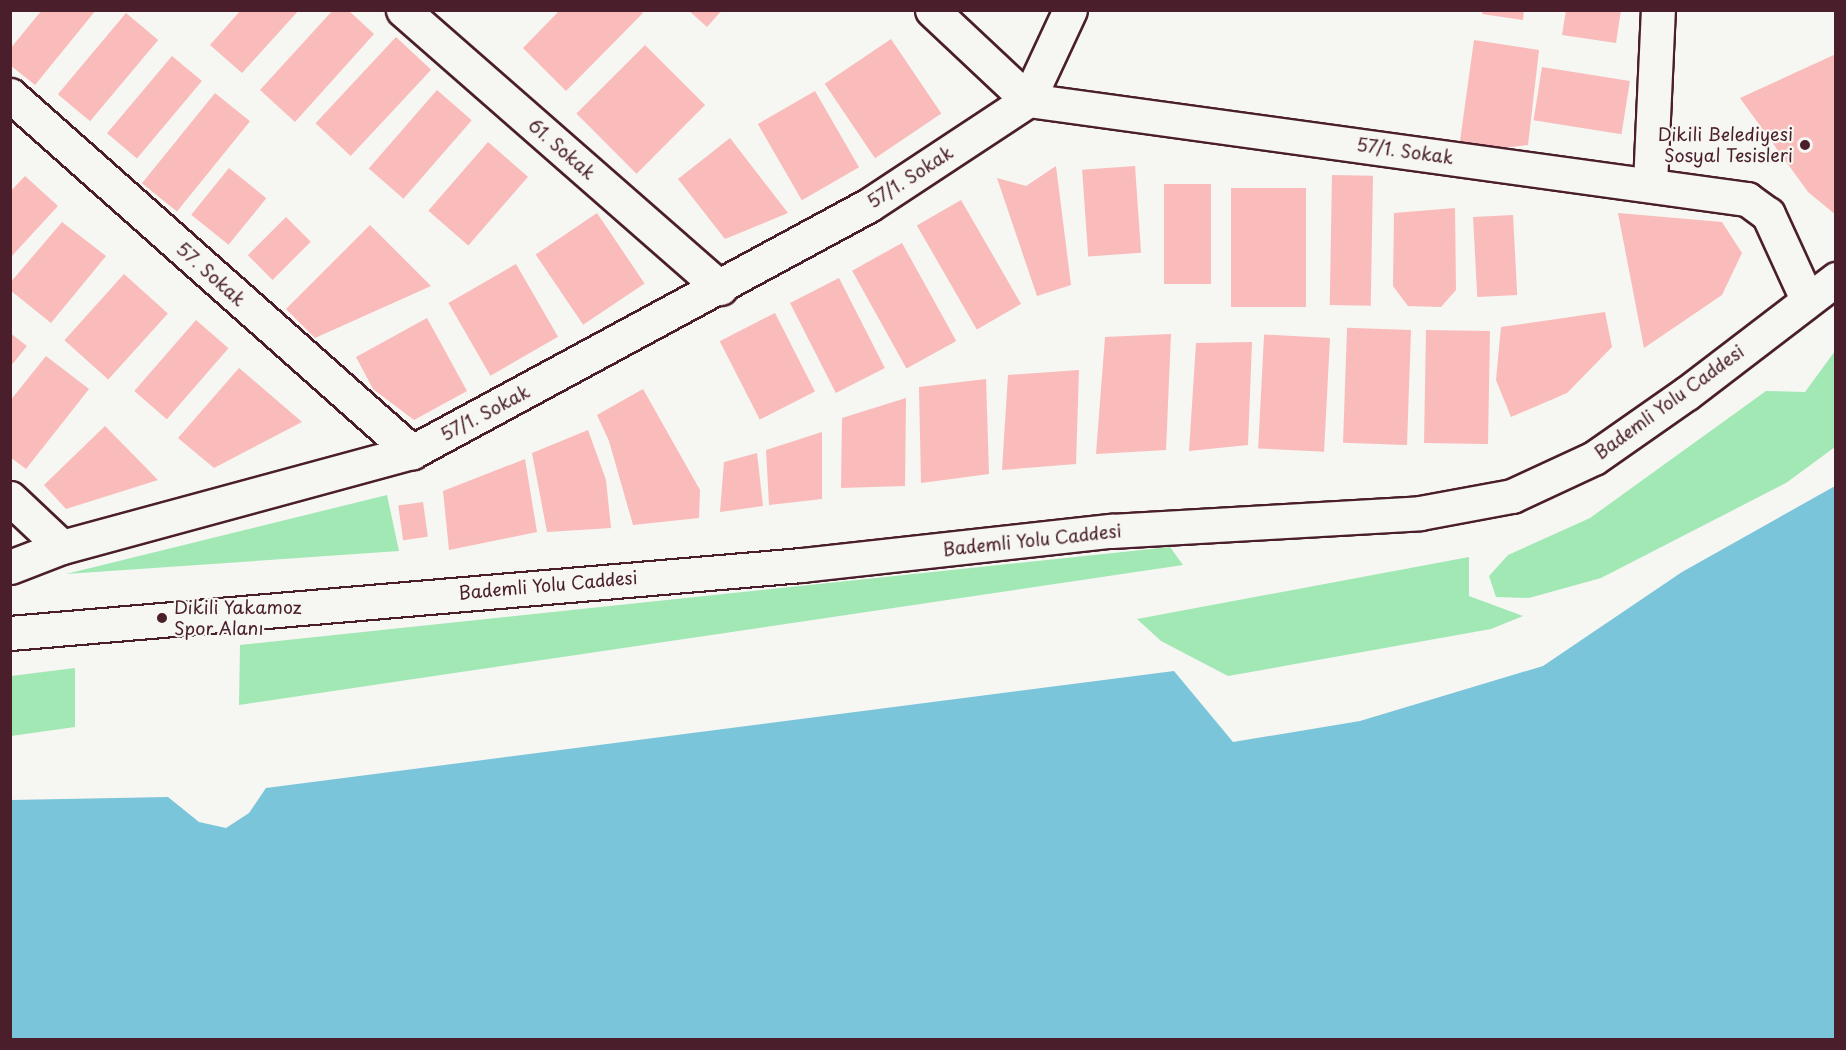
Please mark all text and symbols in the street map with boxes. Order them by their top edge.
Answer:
street label: 61. Sokak [523,113,601,185]
place label: Dikili Belediyesi Sosyal Tesisleri [1658,124,1793,166]
street label: 57/1. Sokak [1354,133,1456,169]
marker: Dikili Belediyesi Sosyal Tesisleri [1798,138,1812,152]
street label: 57/1. Sokak [862,141,958,213]
street label: 57. Sokak [172,238,250,310]
street label: Bademli Yolu Caddesi [1589,340,1749,464]
street label: 57/1. Sokak [436,380,534,446]
street label: Bademli Yolu Caddesi [940,520,1124,560]
street label: Bademli Yolu Caddesi [456,566,640,604]
place label: Dikili Yakamoz Spor Alanı [174,597,303,640]
marker: Dikili Yakamoz Spor Alanı [155,611,169,625]

